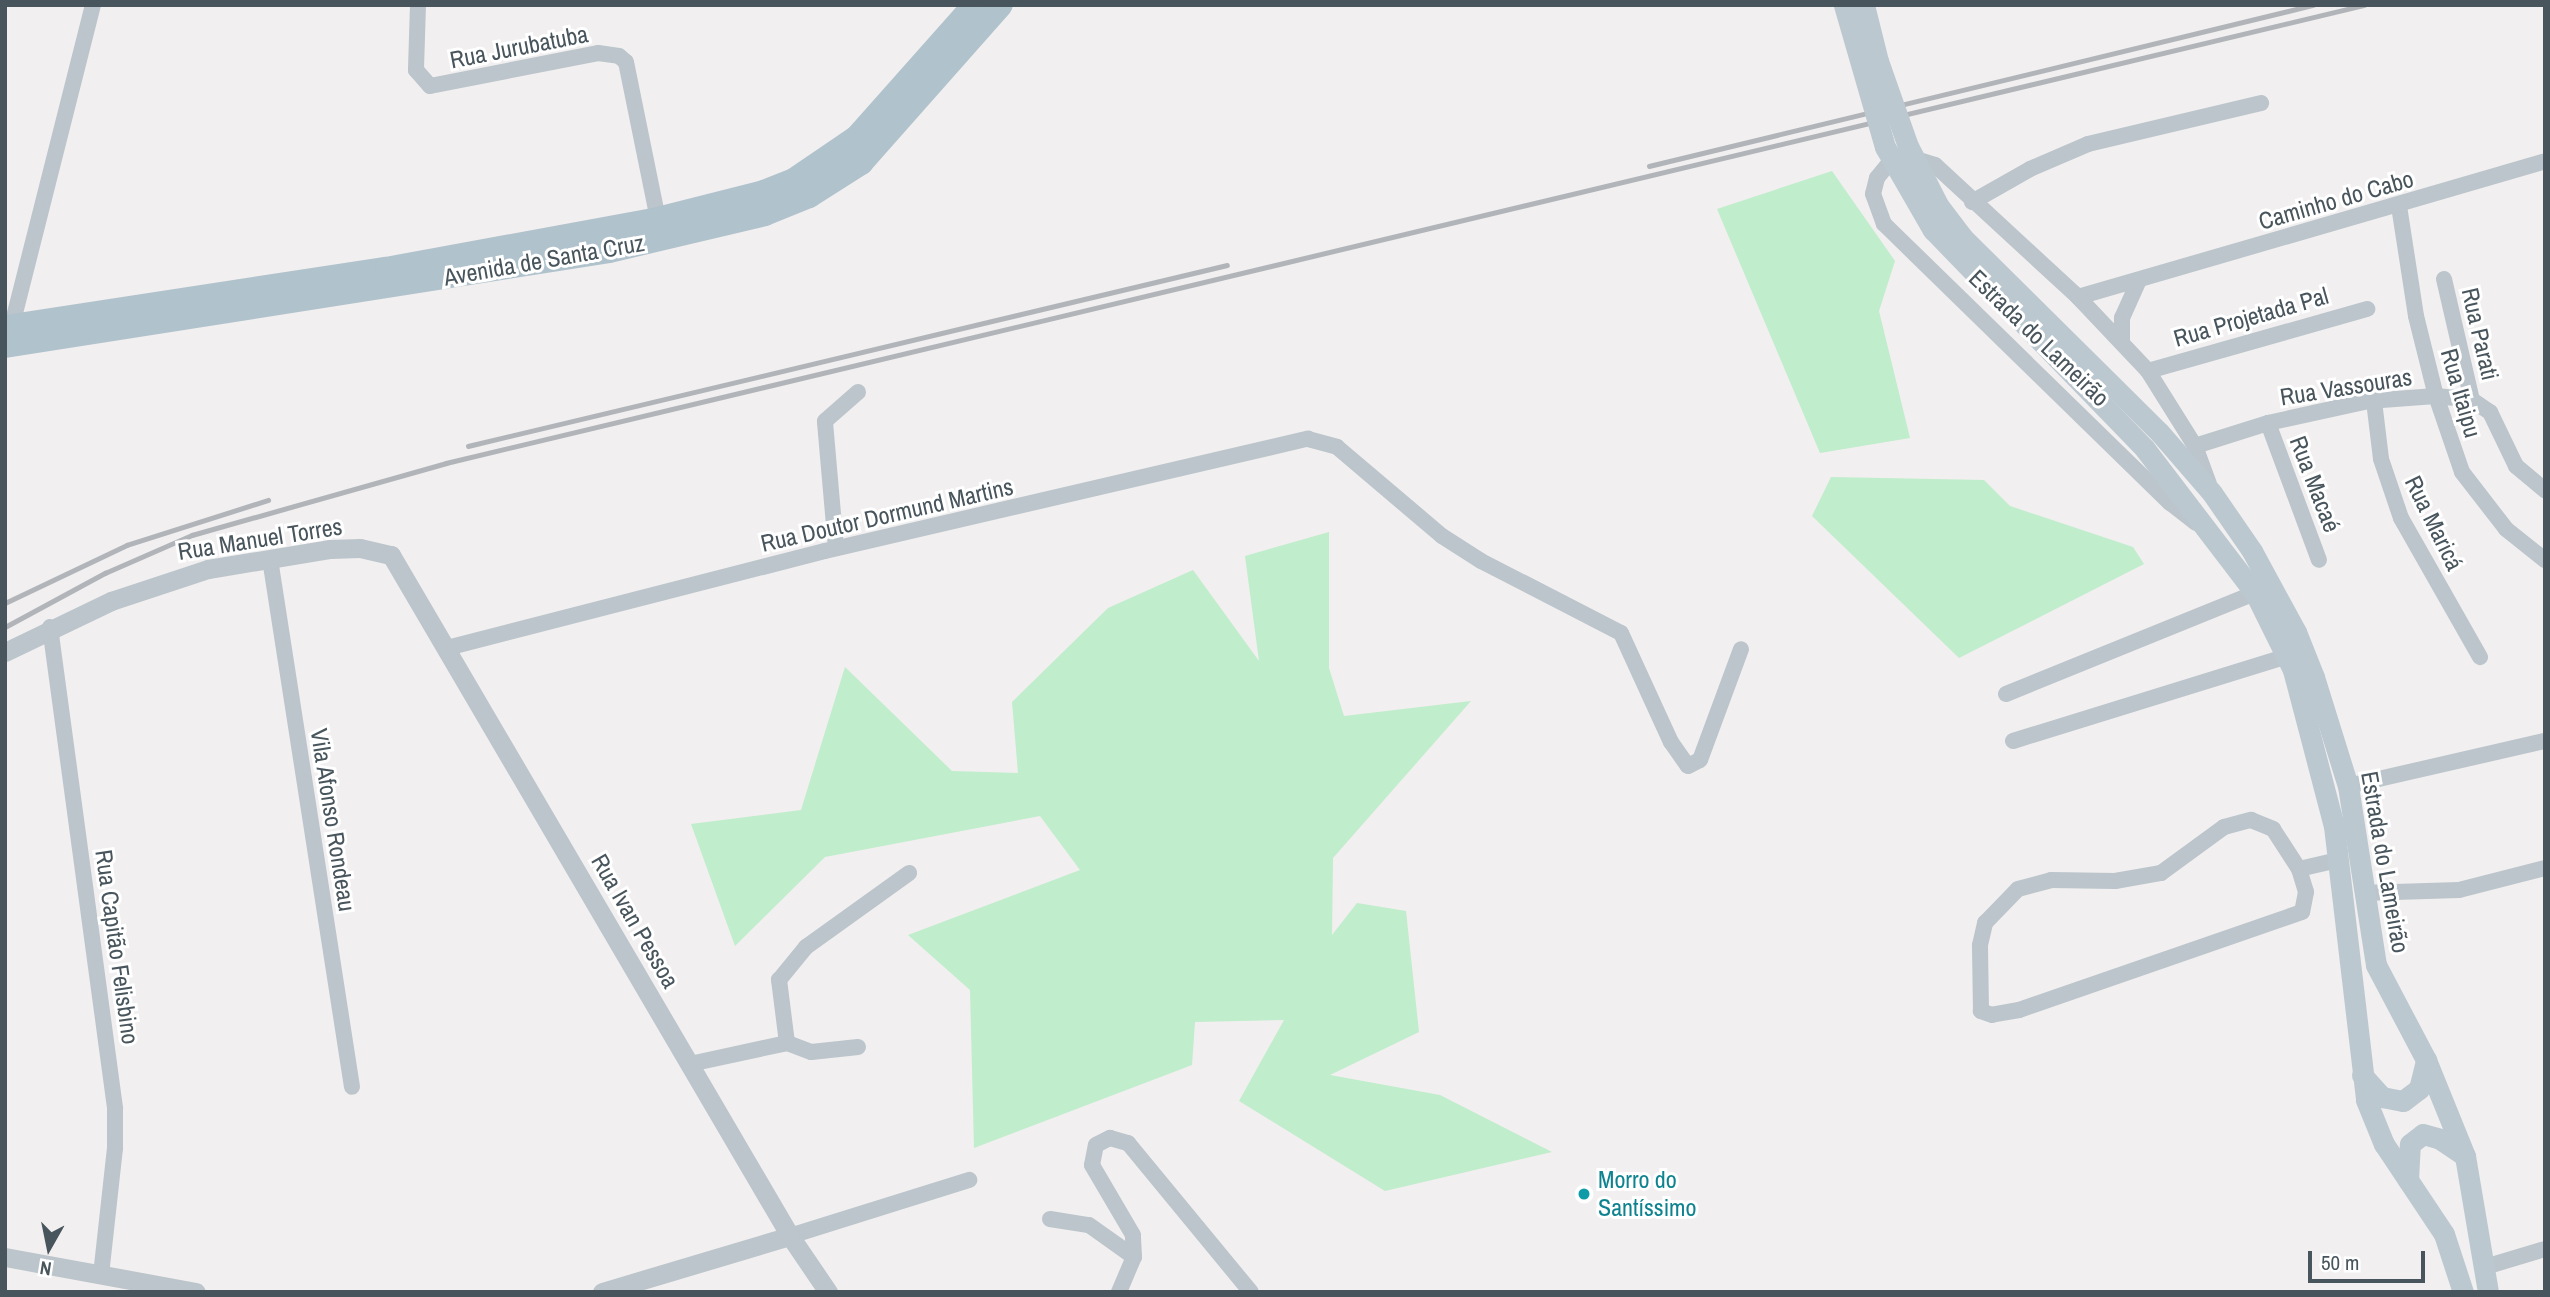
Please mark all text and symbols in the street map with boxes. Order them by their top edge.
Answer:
street label: Rua Jurubatuba [448,20,590,74]
street label: Caminho do Cabo [2255,164,2417,236]
street label: Avenida de Santa Cruz [441,228,647,292]
street label: Estrada do Lameirão [1963,264,2115,412]
street label: Rua Projetada Pal [2170,281,2332,353]
street label: Rua Parati [2455,285,2505,383]
street label: Rua Itaipu [2435,345,2487,441]
street label: Rua Vassouras [2278,362,2414,412]
street label: Rua Macaé [2284,432,2346,536]
street label: Rua Maricá [2399,471,2469,575]
street label: Rua Doutor Dormund Martins [758,472,1016,558]
street label: Rua Manuel Torres [176,512,344,566]
street label: Vila Afonso Rondeau [304,726,362,914]
street label: Estrada do Lameirão [2355,769,2415,955]
street label: Rua Capitão Felisbino [89,848,145,1046]
street label: Rua Ivan Pessoa [585,849,685,993]
place label: Morro do Santíssimo [1598,1166,1696,1222]
marker: Morro do Santíssimo [1576,1186,1592,1202]
north arrow [14,1213,84,1283]
scale bar [2312,1238,2429,1282]
text: 50 m [2321,1248,2359,1277]
text: N [38,1255,53,1282]

